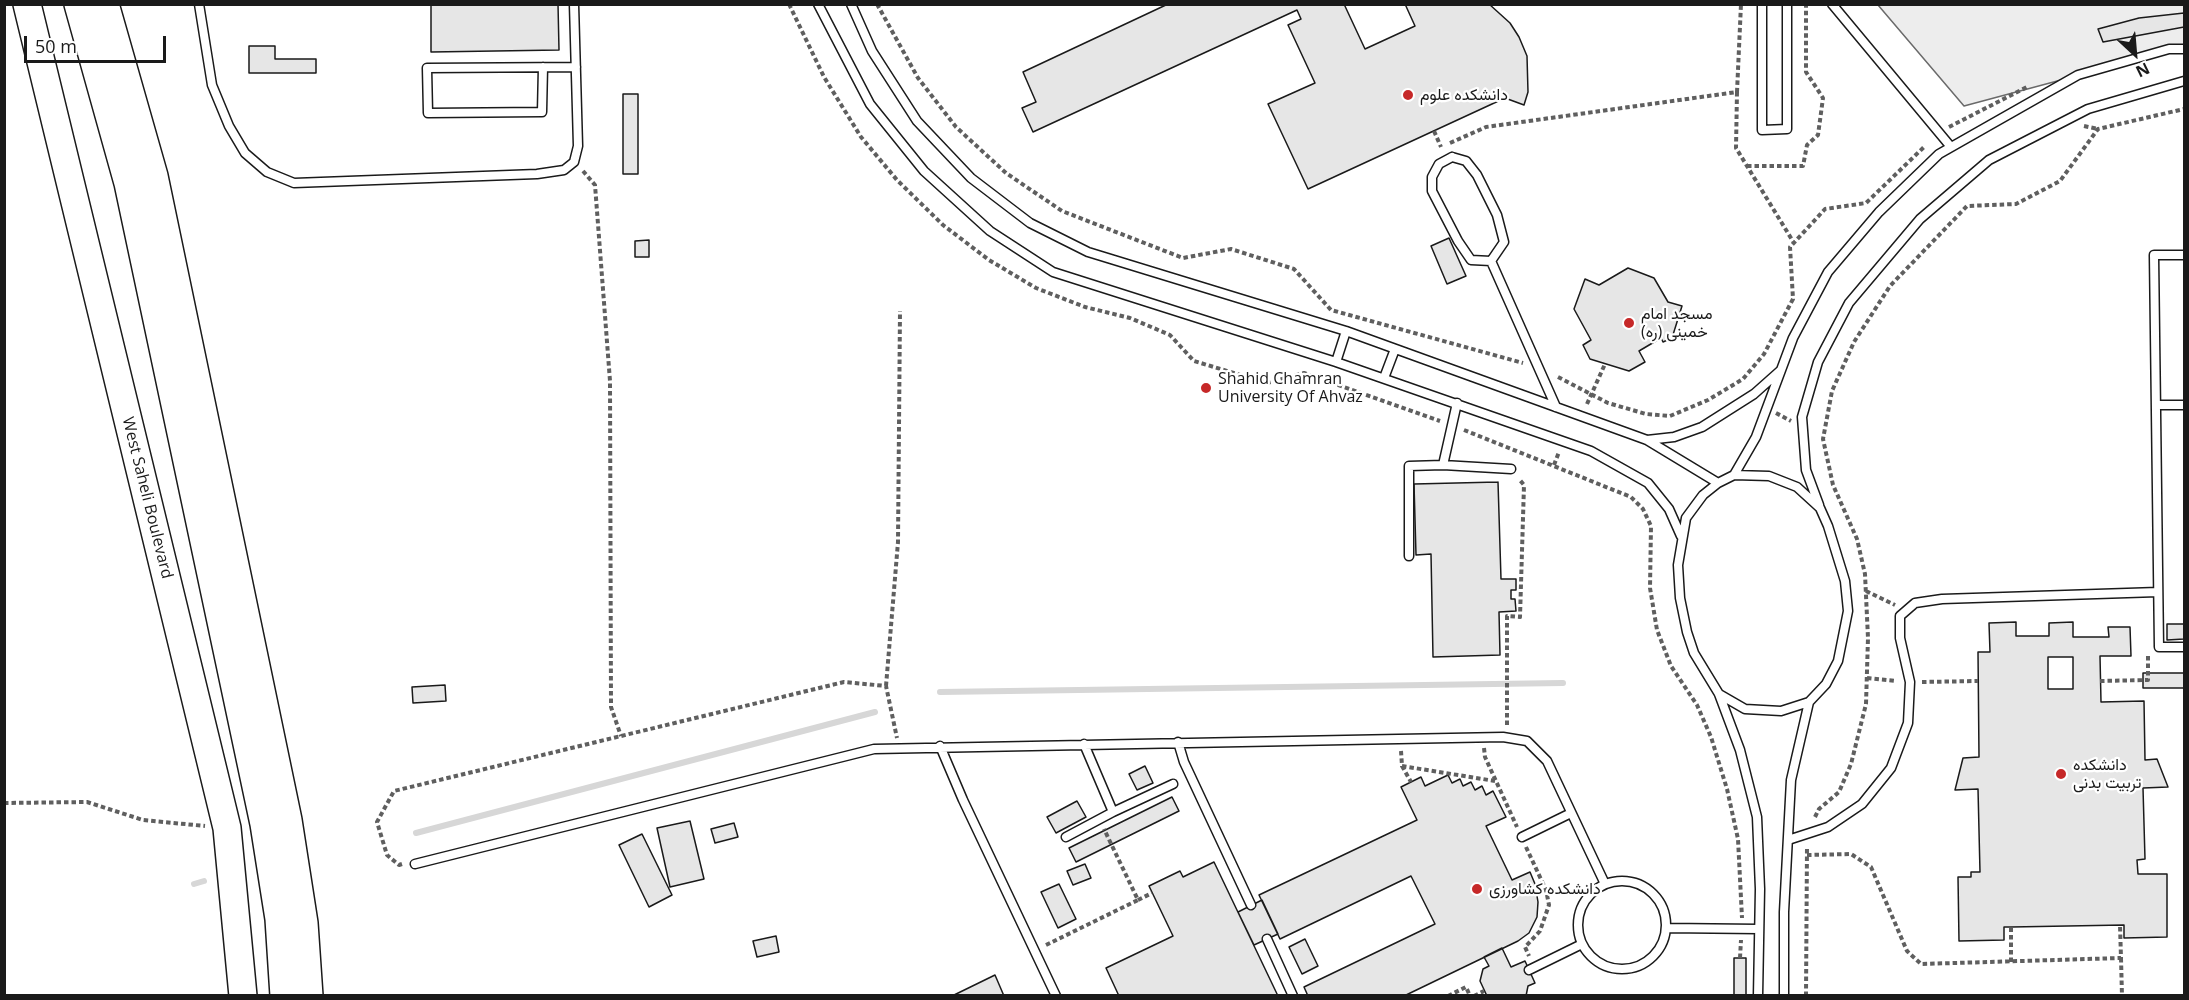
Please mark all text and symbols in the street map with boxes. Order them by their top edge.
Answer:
scale bar [27,24,170,62]
north arrow [2105,24,2165,84]
text: 50 m [35,34,77,58]
text: N [2132,57,2154,83]
place label: دانشکده علوم [1420,85,1508,105]
marker: دانشکده علوم [1401,88,1415,102]
place label: مسجد امام خمینی (ره) [1641,304,1713,342]
marker: مسجد امام خمینی (ره) [1622,316,1636,330]
place label: Shahid Chamran University Of Ahvaz [1218,369,1363,407]
marker: Shahid Chamran University Of Ahvaz [1199,381,1213,395]
street label: West Saheli Boulevard [118,415,176,581]
place label: دانشکده تربیت بدنی [2073,755,2141,793]
marker: دانشکده تربیت بدنی [2054,767,2068,781]
place label: دانشکده کشاورزی [1489,879,1601,899]
marker: دانشکده کشاورزی [1470,882,1484,896]

